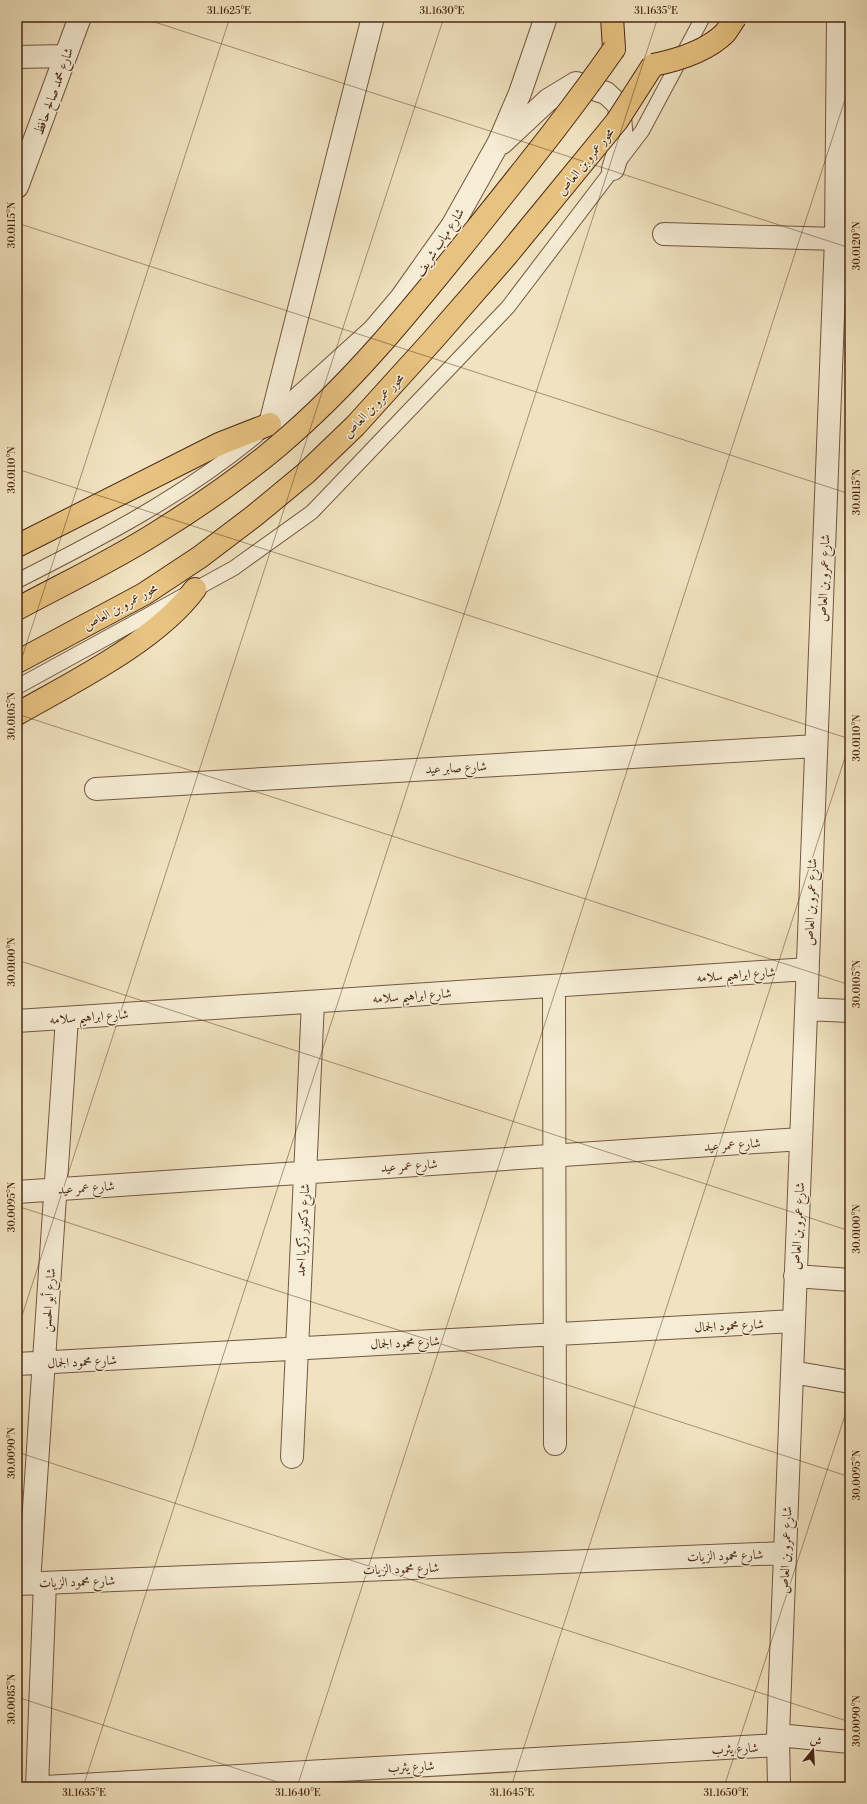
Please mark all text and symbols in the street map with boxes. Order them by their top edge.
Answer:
text: 31.1625°E [207,5,251,17]
text: 31.1630°E [420,5,465,17]
text: 31.1635°E [634,5,678,17]
street label: شارع محمد صالح حافظ [31,45,80,138]
street label: محور عمرو بن العاص [554,124,618,199]
text: 30.0115°N [6,201,18,248]
street label: شارع مهاب شريف [412,205,470,281]
text: 30.0120°N [851,221,863,270]
street label: محور عمرو بن العاص [340,370,408,441]
text: 30.0110°N [6,446,18,494]
text: 30.0115°N [851,468,863,515]
street label: شارع عمرو بن العاص [814,534,837,622]
street label: محور عمرو بن العاص [80,580,161,634]
text: 30.0105°N [6,691,18,740]
text: 30.0110°N [851,714,863,762]
street label: شارع صابر عيد [425,758,487,781]
street label: شارع عمرو بن العاص [801,858,824,946]
text: 30.0100°N [6,937,18,987]
text: 30.0105°N [851,959,863,1008]
street label: شارع ابراهيم سلامه [696,964,777,991]
street label: شارع ابراهيم سلامه [372,985,453,1012]
street label: شارع ابراهيم سلامه [49,1006,130,1033]
street label: شارع عمر عيد [703,1135,761,1158]
street label: شارع عمر عيد [380,1156,438,1179]
street label: شارع عمر عيد [57,1178,115,1201]
text: 30.0095°N [6,1181,18,1232]
street label: شارع عمرو بن العاص [788,1182,811,1270]
street label: شارع دكتور زكريا احمد [293,1183,316,1277]
text: 30.0100°N [851,1204,863,1254]
street label: شارع أبو الحسن [38,1267,62,1333]
street label: شارع محمود الجمال [694,1316,764,1339]
street label: شارع محمود الجمال [370,1333,440,1356]
street label: شارع محمود الجمال [47,1352,117,1375]
text: 30.0090°N [6,1427,18,1479]
text: 30.0095°N [851,1449,863,1500]
street label: شارع عمرو بن العاص [776,1506,799,1594]
street label: شارع محمود الزيات [687,1547,764,1568]
street label: شارع محمود الزيات [363,1560,440,1581]
street label: شارع محمود الزيات [39,1573,116,1594]
text: 30.0085°N [6,1673,18,1724]
text: 30.0090°N [851,1695,863,1747]
north arrow [793,1730,833,1770]
text: ش [808,1733,823,1750]
street label: شارع يثرب [711,1740,759,1761]
street label: شارع يثرب [387,1758,435,1779]
text: 31.1635°E [62,1787,106,1799]
text: 31.1640°E [275,1787,321,1799]
text: 31.1645°E [490,1787,534,1799]
text: 31.1650°E [704,1787,749,1799]

